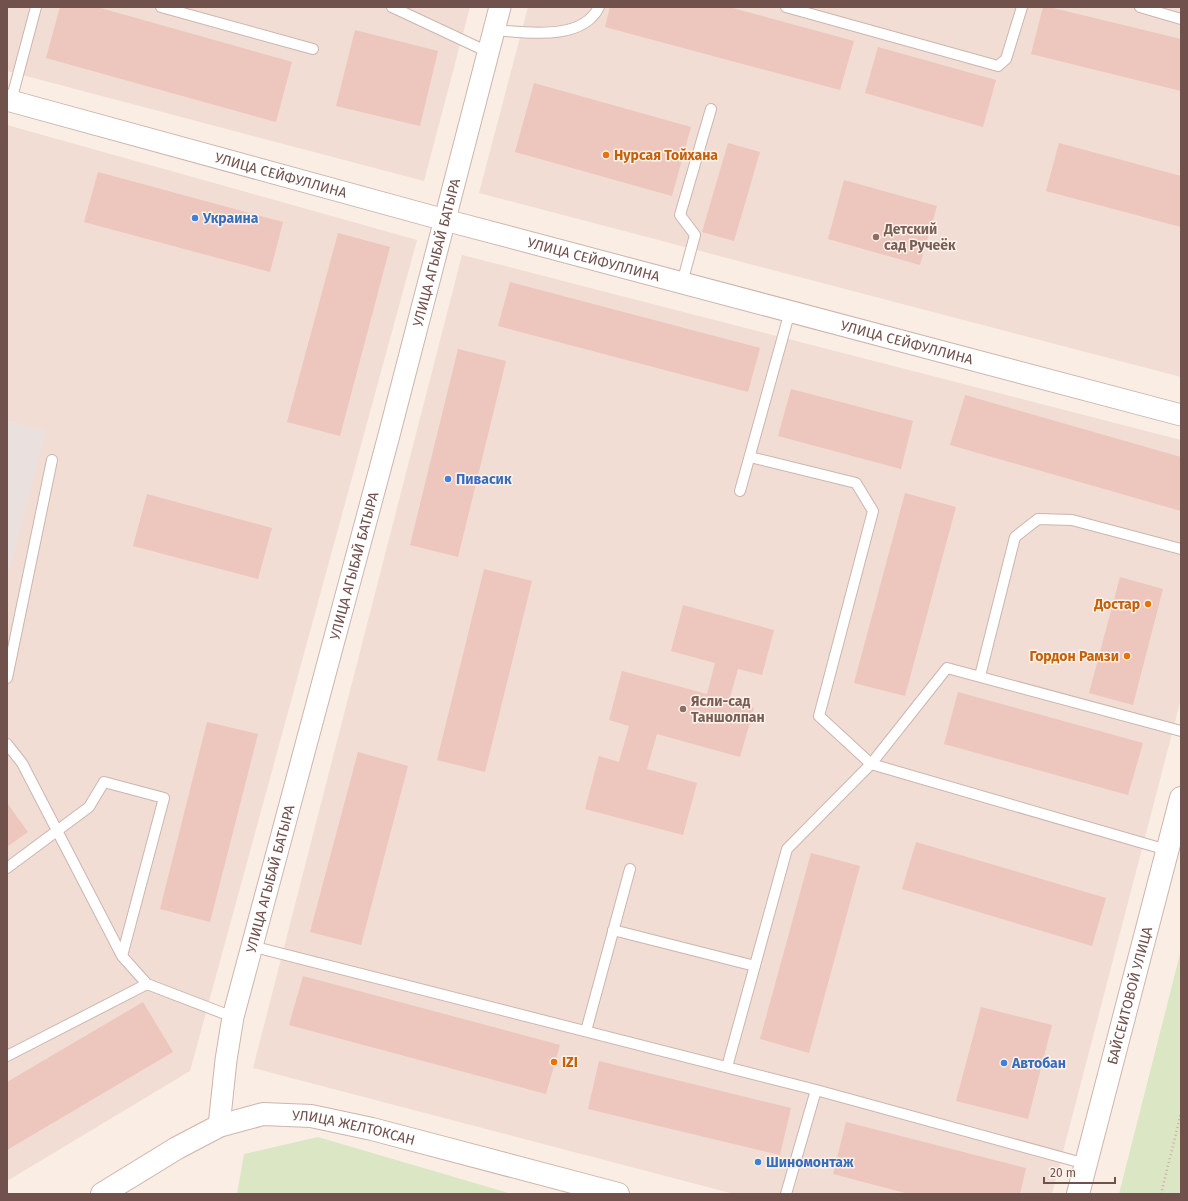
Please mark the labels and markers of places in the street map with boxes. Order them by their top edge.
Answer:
place label: Нурсая Тойхана [614,147,718,164]
marker: Нурсая Тойхана [601,150,611,160]
place label: Украина [202,210,259,227]
marker: Украина [190,213,200,223]
place label: Детский сад Ручеёк [883,221,956,254]
marker: Детский сад Ручеёк [871,232,881,242]
place label: Пивасик [456,471,512,488]
marker: Пивасик [443,474,453,484]
place label: Достар [1093,596,1140,613]
marker: Достар [1143,599,1153,609]
place label: Гордон Рамзи [1029,648,1119,665]
marker: Гордон Рамзи [1122,651,1132,661]
place label: Ясли-сад Таншолпан [691,693,765,726]
marker: Ясли-сад Таншолпан [678,704,688,714]
place label: IZI [562,1054,578,1071]
place label: Автобан [1011,1055,1066,1072]
marker: IZI [549,1057,559,1067]
marker: Автобан [999,1058,1009,1068]
place label: Шиномонтаж [766,1154,854,1171]
marker: Шиномонтаж [753,1157,763,1167]

